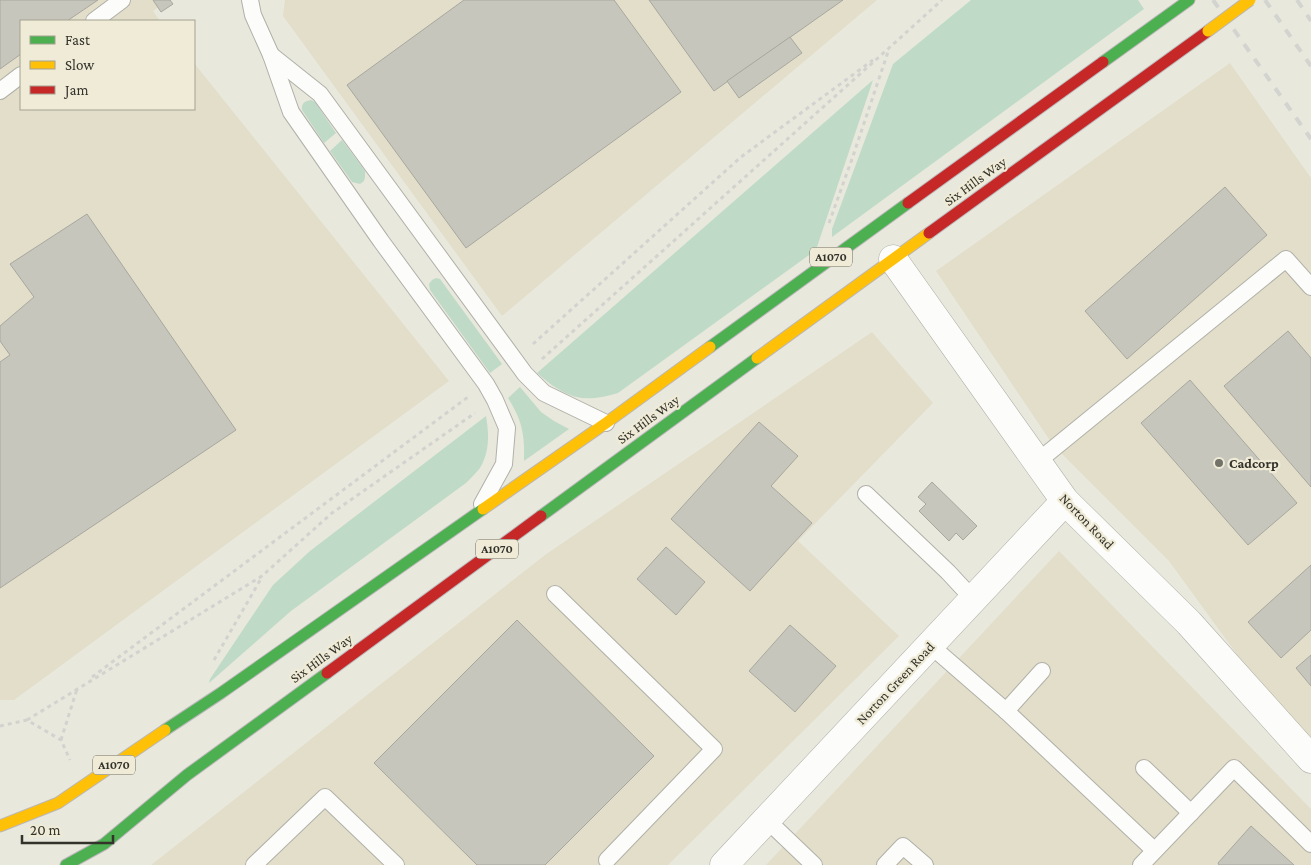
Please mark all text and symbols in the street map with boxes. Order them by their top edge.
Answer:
legend [20,20,195,110]
text: Fast [65,32,91,48]
text: Slow [65,57,95,73]
text: Jam [63,82,88,99]
street label: Six Hills Way [941,153,1010,209]
road number: A1070 [810,248,852,266]
street label: Six Hills Way [614,391,683,447]
place label: Cadcorp [1229,455,1279,471]
marker: Cadcorp [1213,457,1225,469]
street label: Norton Road [1057,490,1118,553]
road number: A1070 [476,540,518,558]
street label: Six Hills Way [287,630,356,686]
street label: Norton Green Road [853,638,938,728]
road number: A1070 [93,756,135,774]
scale bar [22,812,114,844]
text: 20 m [30,822,61,838]

